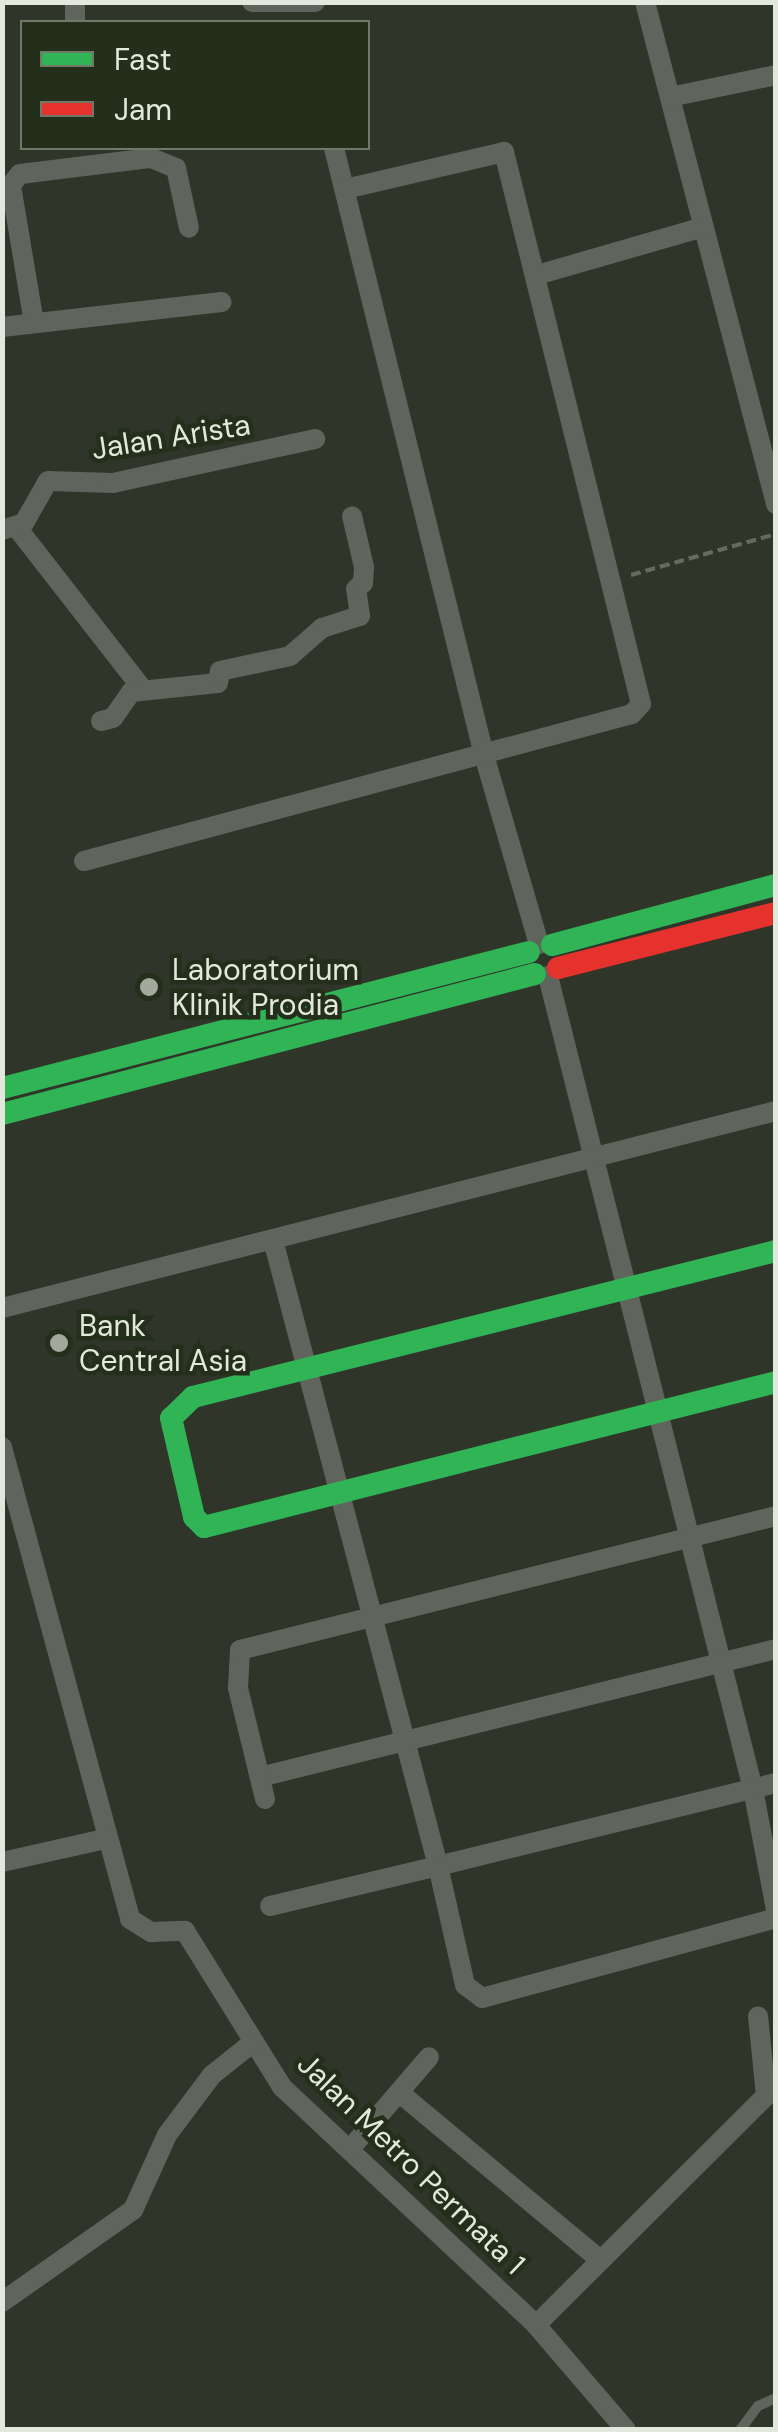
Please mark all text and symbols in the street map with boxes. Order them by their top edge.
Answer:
legend [20,20,370,150]
text: Fast [114,40,172,79]
text: Jam [114,90,172,129]
street label: Jalan Arista [89,407,253,467]
place label: Laboratorium Klinik Prodia [172,952,359,1022]
marker: Laboratorium Klinik Prodia [136,974,162,1000]
place label: Bank Central Asia [79,1308,247,1378]
marker: Bank Central Asia [48,1332,70,1354]
street label: Jalan Metro Permata 1 [290,2046,532,2282]

